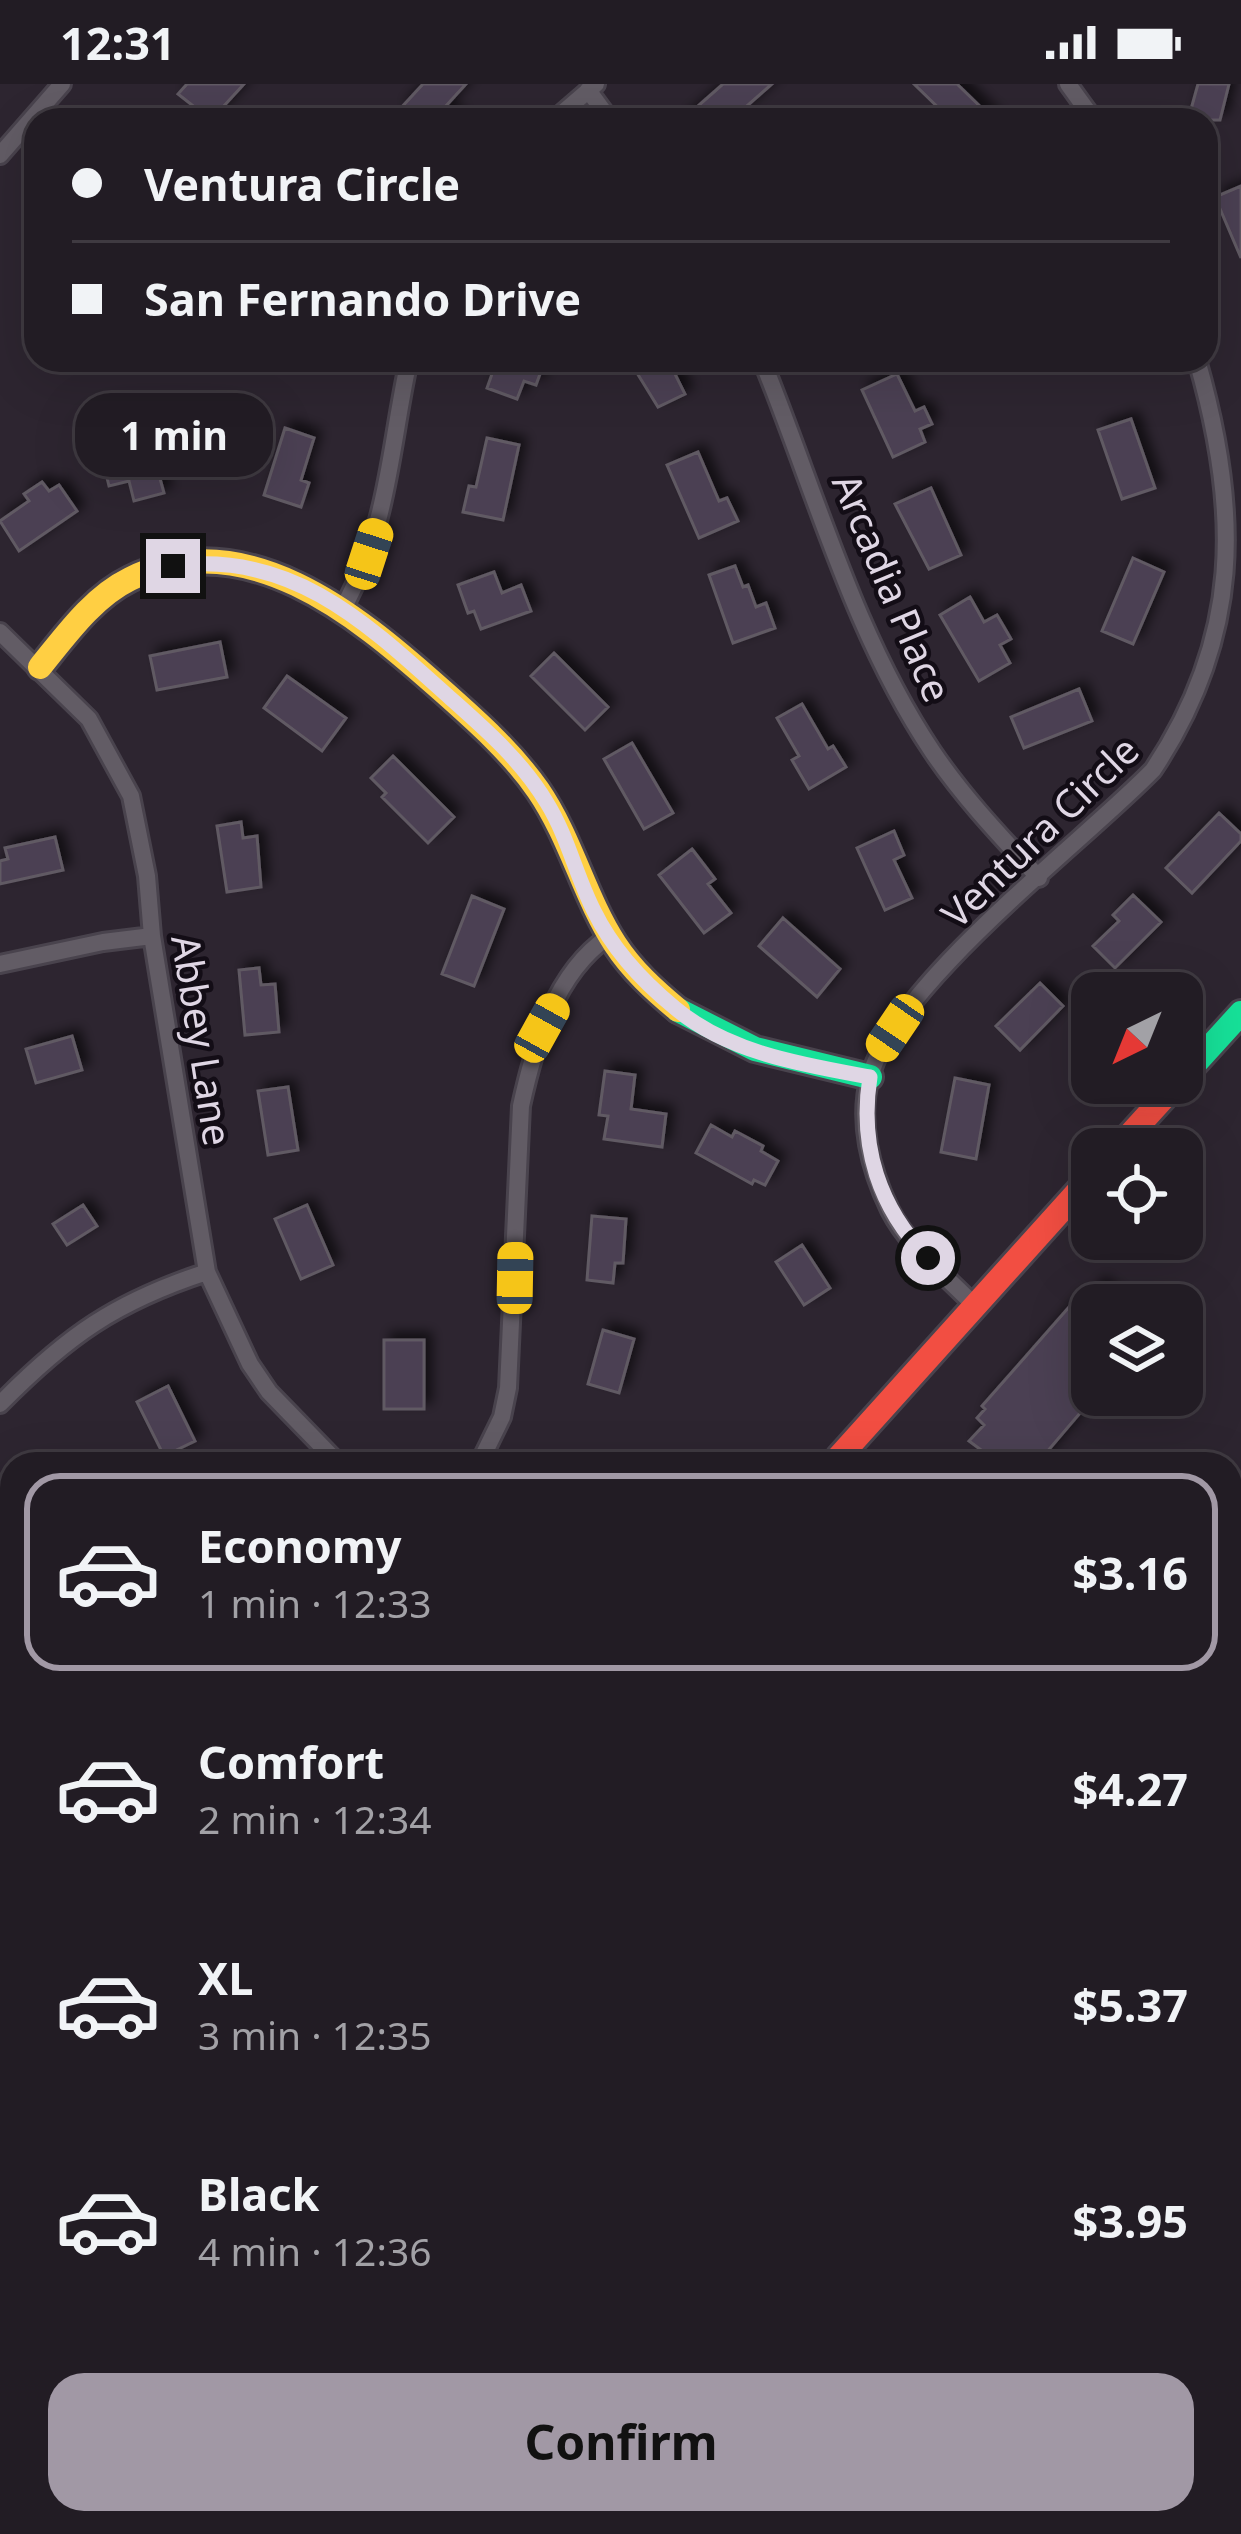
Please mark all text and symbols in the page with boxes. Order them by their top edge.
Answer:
text: 12:31 [60,12,176,73]
text: Ventura Circle [144,153,460,214]
text: San Fernando Drive [144,268,581,329]
callout: 1 min [74,392,272,476]
text: 1 min [120,408,228,461]
street label: Arcadia Place [821,465,965,709]
car [341,514,397,594]
route end [146,539,200,593]
street label: Ventura Circle [929,723,1149,939]
street label: Abbey Lane [160,931,246,1149]
north arrow [1071,972,1203,1104]
map controls [1071,972,1203,1416]
car [509,988,575,1068]
car [860,988,930,1068]
button: locate [1071,1128,1203,1260]
route start [901,1231,955,1285]
car [496,1242,534,1314]
button: layers [1071,1284,1203,1416]
text: Economy [198,1515,402,1576]
icon: car [54,1518,162,1626]
text: $3.16 [1072,1542,1188,1603]
text: 1 min · 12:33 [198,1576,432,1629]
text: Comfort [198,1731,384,1792]
icon: car [54,1734,162,1842]
text: $4.27 [1072,1758,1188,1819]
text: 2 min · 12:34 [198,1792,432,1845]
text: XL [198,1947,253,2008]
icon: car [54,1950,162,2058]
text: $5.37 [1072,1974,1188,2035]
text: 3 min · 12:35 [198,2008,432,2061]
text: Black [198,2163,319,2224]
icon: car [54,2166,162,2274]
text: $3.95 [1072,2190,1188,2251]
text: 4 min · 12:36 [198,2224,432,2277]
button: Confirm [48,2373,1194,2511]

